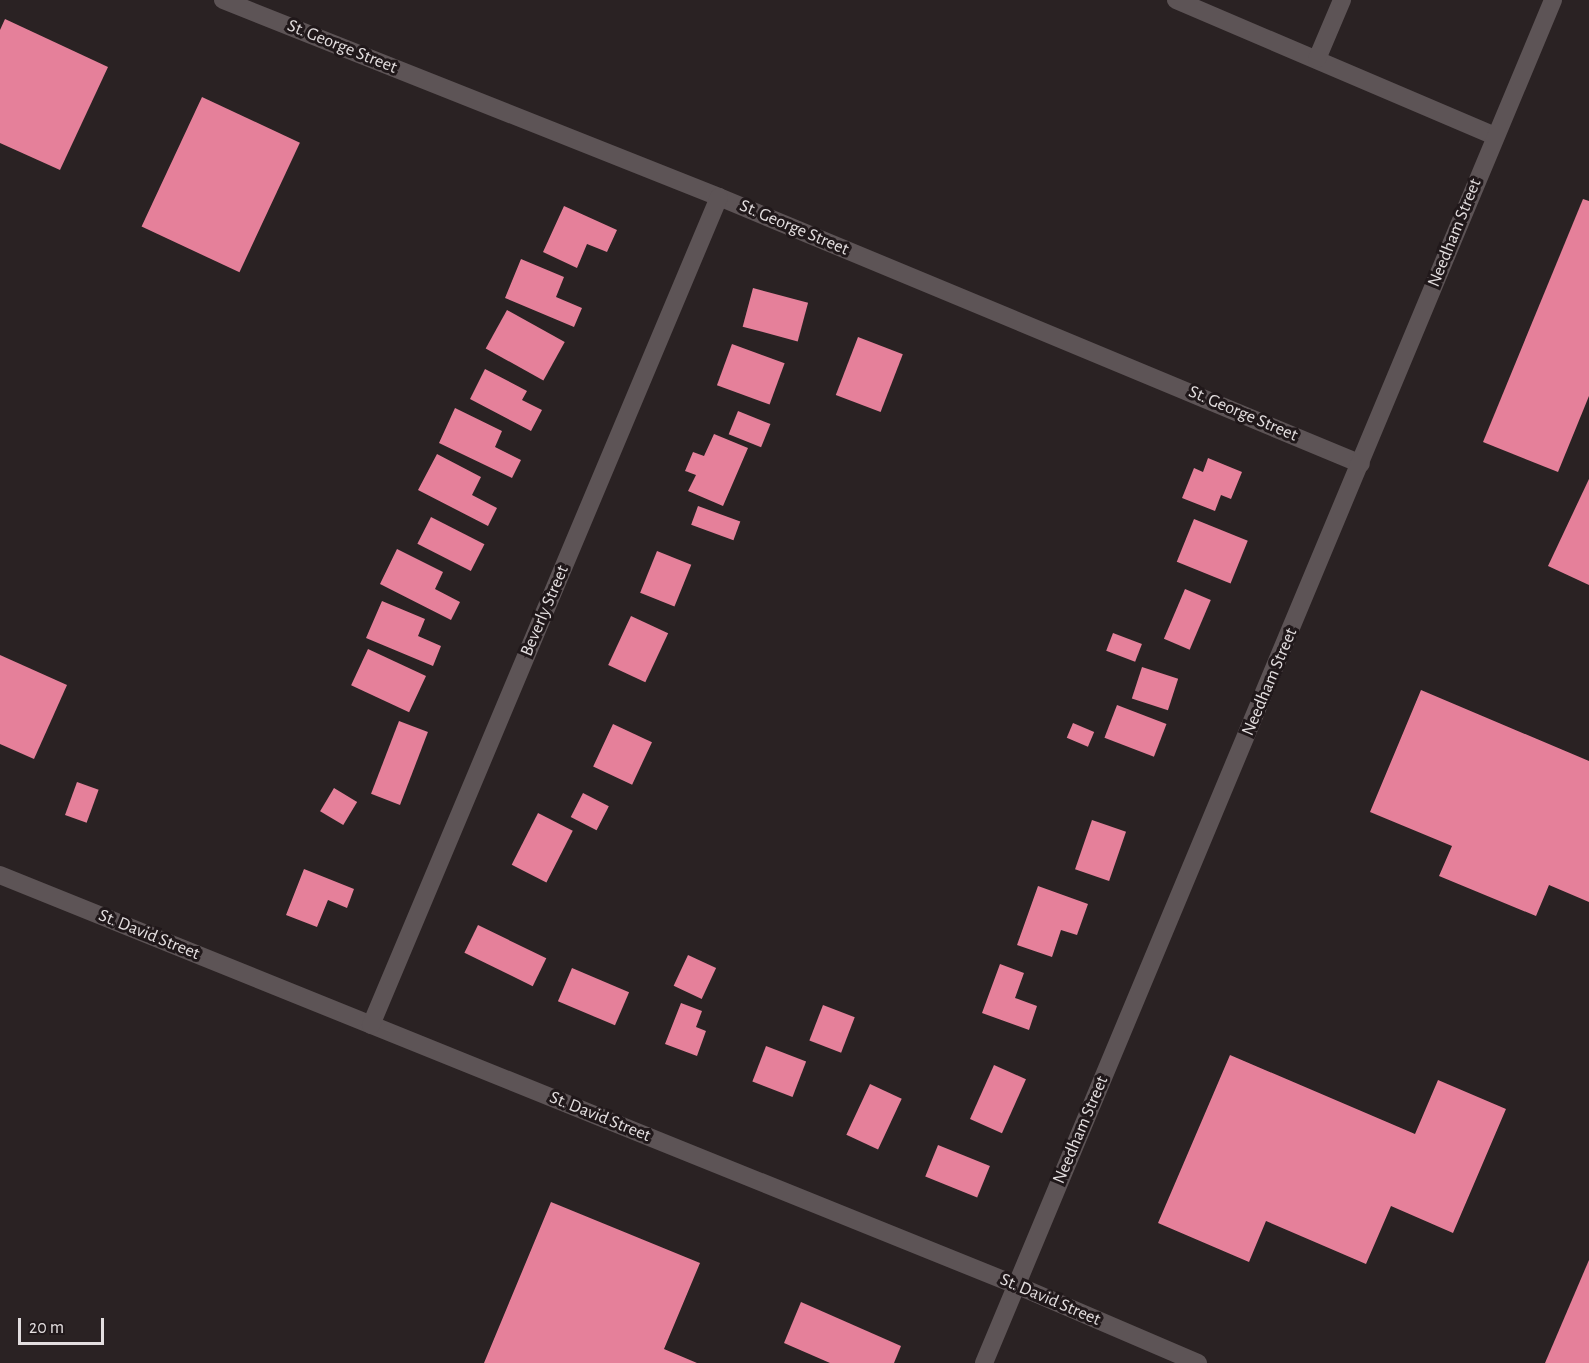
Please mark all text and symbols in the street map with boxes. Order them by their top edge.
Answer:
street label: St. George Street [284,15,400,79]
street label: Needham Street [1423,176,1487,290]
street label: St. George Street [736,195,852,261]
street label: St. George Street [1185,381,1301,447]
street label: Beverly Street [516,562,574,660]
street label: Needham Street [1238,625,1302,739]
street label: St. David Street [95,905,203,965]
street label: Needham Street [1049,1073,1113,1187]
street label: St. David Street [546,1087,654,1147]
street label: St. David Street [996,1269,1104,1331]
scale bar [21,1306,106,1344]
text: 20 m [29,1319,64,1337]

